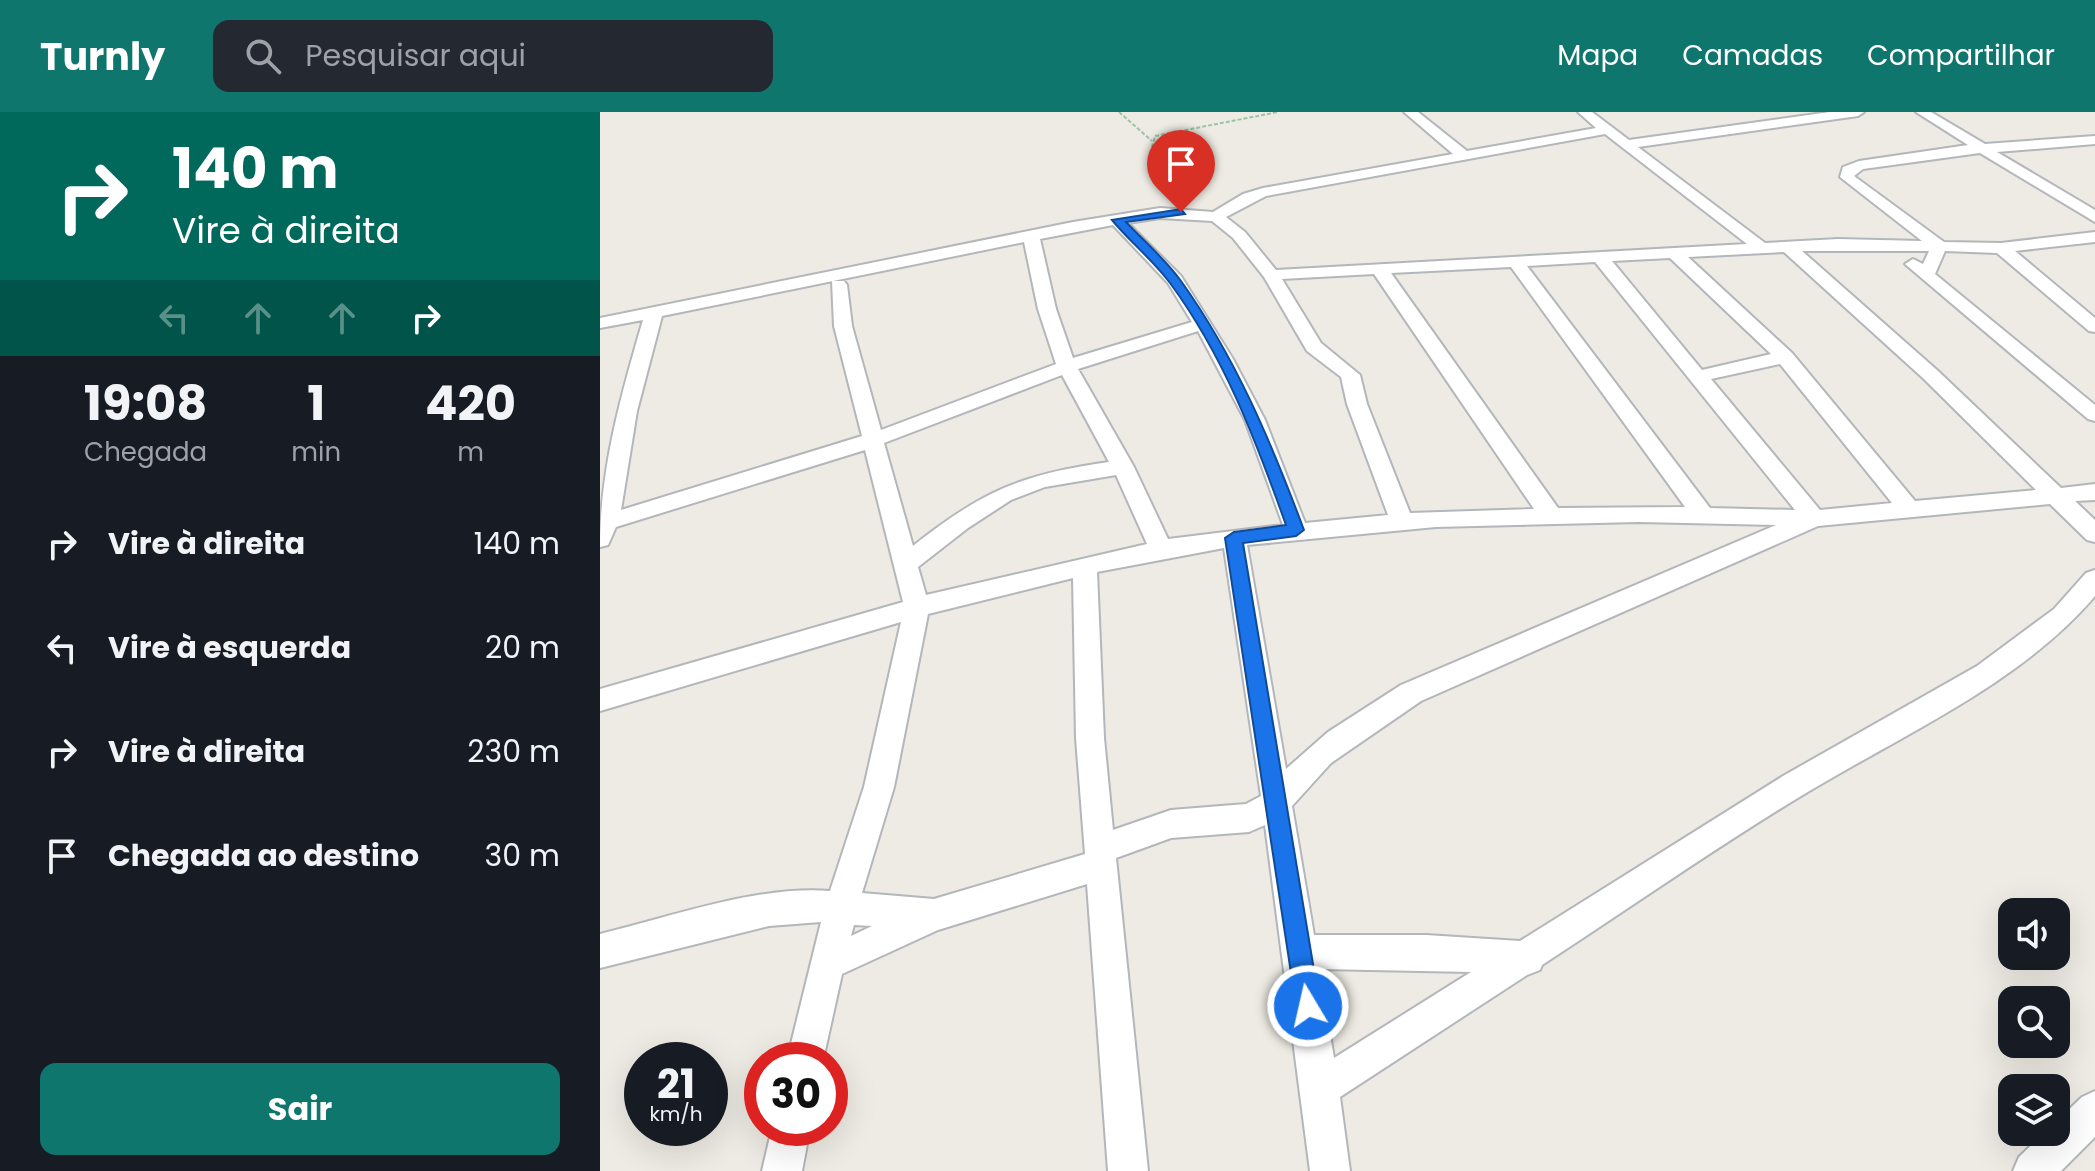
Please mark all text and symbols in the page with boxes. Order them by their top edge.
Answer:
search box [213,20,773,92]
text: Turnly [40,30,165,83]
icon: search [241,34,285,78]
text: Pesquisar aqui [305,34,526,77]
text: Mapa [1557,36,1638,75]
text: Camadas [1682,36,1823,75]
text: Compartilhar [1867,36,2055,75]
text: 140 m [172,129,339,208]
pin [1147,130,1215,212]
icon: arrive [1159,142,1203,186]
icon: right [40,144,144,248]
text: Vire à direita [172,205,400,256]
icon: left [152,296,196,340]
icon: ahead [236,296,280,340]
icon: ahead [320,296,364,340]
icon: right [404,296,448,340]
text: 19:08 [84,370,207,437]
text: 1 [307,370,325,437]
text: 420 [425,370,516,437]
text: Chegada [84,434,207,470]
text: min [291,434,341,470]
text: m [457,434,484,470]
icon: right [40,522,84,566]
text: Vire à direita [108,522,305,565]
text: 140 m [474,522,560,565]
icon: left [40,626,84,670]
text: Vire à esquerda [108,626,351,669]
text: 20 m [485,626,560,669]
icon: right [40,730,84,774]
text: Vire à direita [108,730,305,773]
text: 230 m [467,730,560,773]
icon: arrive [40,834,84,878]
text: Chegada ao destino [108,834,419,877]
text: 30 m [485,834,560,877]
map controls [1998,898,2070,1146]
button: sound [1998,898,2070,970]
position arrow [1266,964,1350,1048]
button: search [1998,986,2070,1058]
speed limit sign: 30 [744,1042,848,1146]
text: 21 [657,1056,695,1112]
button: Sair [40,1063,560,1155]
button: layers [1998,1074,2070,1146]
text: km/h [649,1100,703,1128]

